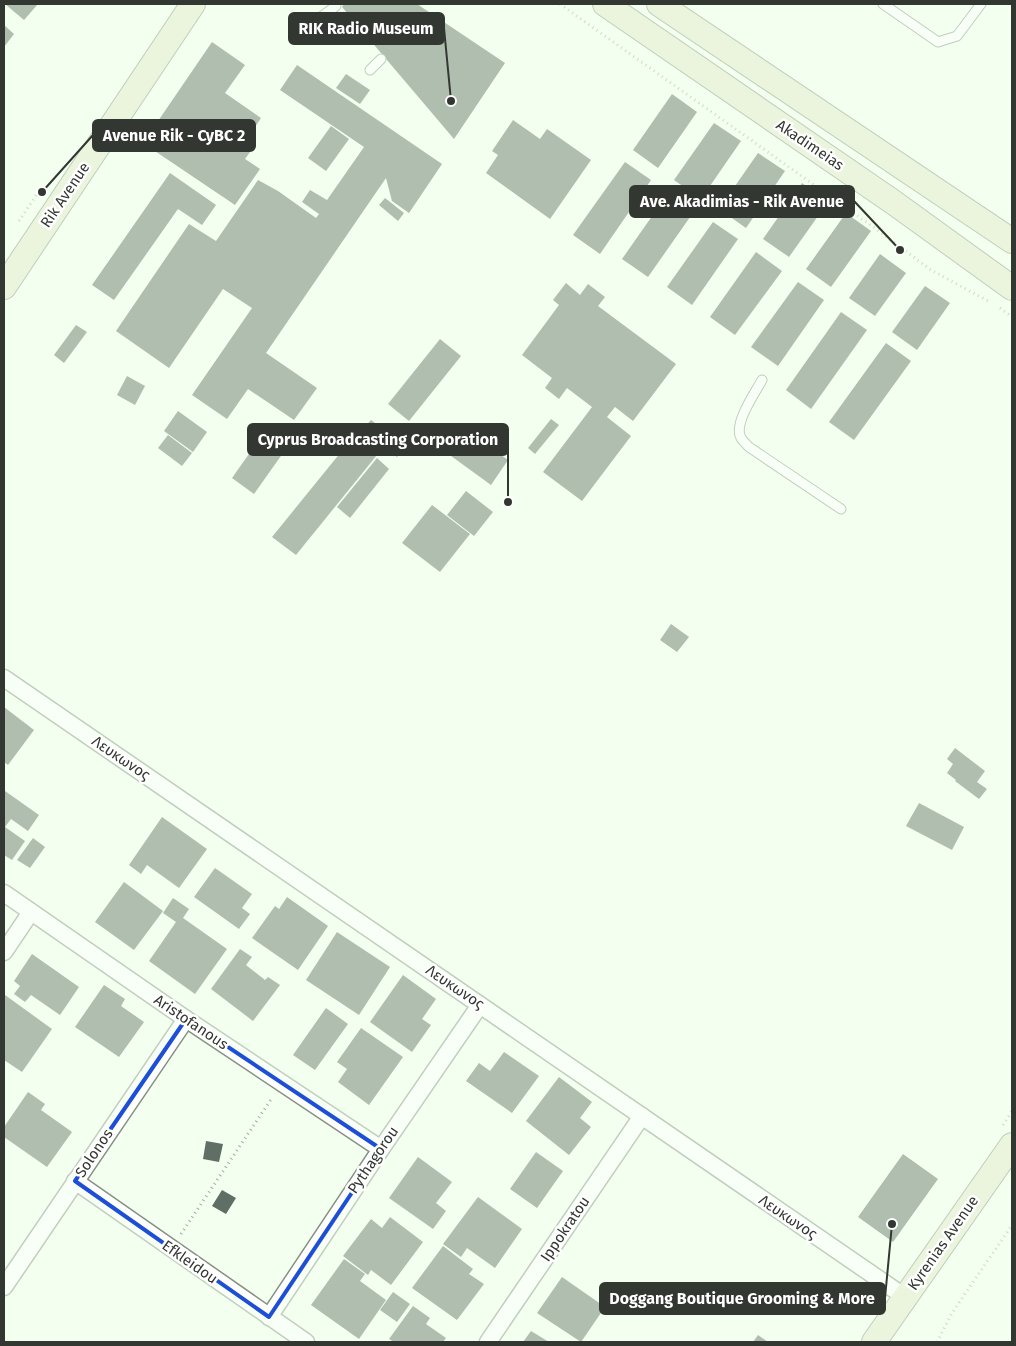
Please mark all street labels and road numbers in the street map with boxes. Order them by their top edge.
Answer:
street label: Akadimeias [773,116,847,174]
street label: Rik Avenue [37,159,93,231]
street label: Λευκωνος [88,732,154,784]
street label: Λευκωνος [422,961,488,1013]
street label: Aristofanous [150,991,232,1053]
street label: Pythagorou [344,1123,402,1197]
street label: Solonos [71,1125,117,1181]
street label: Λευκωνος [755,1191,821,1243]
street label: Kyrenias Avenue [904,1192,982,1294]
street label: Ippokratou [537,1193,593,1265]
street label: Efkleidou [159,1236,221,1288]

